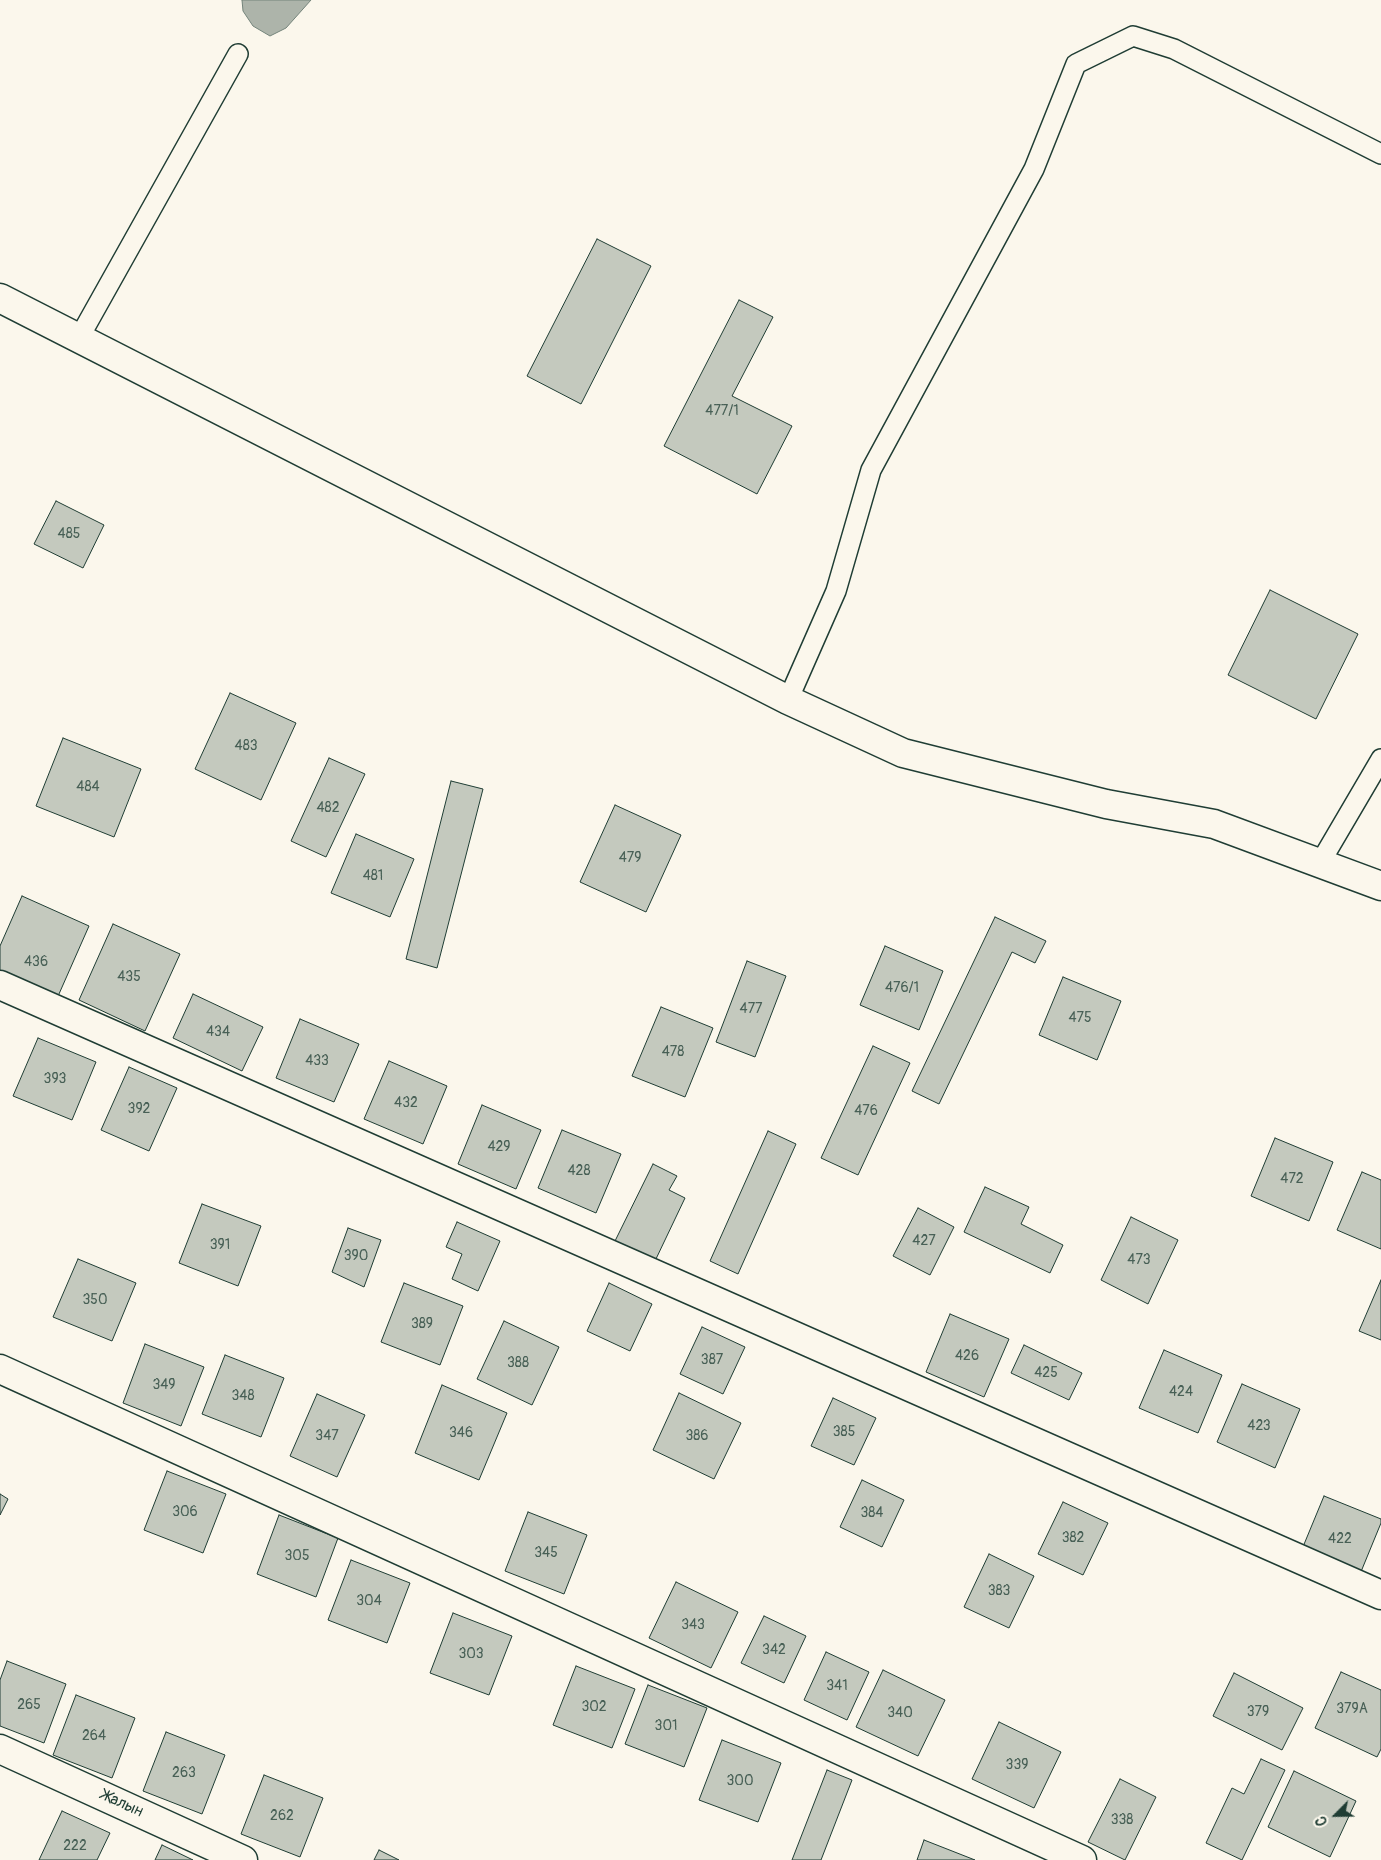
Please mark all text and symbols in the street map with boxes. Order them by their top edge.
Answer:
house number: 477/1 [705,403,739,419]
house number: 485 [58,526,80,542]
house number: 483 [235,738,257,754]
house number: 484 [76,779,100,795]
house number: 482 [316,800,340,816]
house number: 479 [619,850,641,866]
house number: 481 [363,868,383,884]
house number: 436 [24,954,48,970]
house number: 435 [117,969,141,985]
house number: 476/1 [885,980,919,996]
house number: 477 [740,1001,762,1017]
house number: 475 [1068,1010,1092,1026]
house number: 434 [206,1024,230,1040]
house number: 478 [662,1044,684,1060]
house number: 433 [305,1053,329,1069]
house number: 393 [44,1071,66,1087]
house number: 432 [394,1095,418,1111]
house number: 392 [128,1101,150,1117]
house number: 476 [854,1103,878,1119]
house number: 429 [487,1139,511,1155]
house number: 428 [567,1163,591,1179]
house number: 472 [1280,1171,1304,1187]
house number: 427 [912,1233,936,1249]
house number: 391 [210,1237,230,1253]
house number: 390 [344,1248,368,1264]
house number: 473 [1127,1252,1151,1268]
house number: 350 [83,1292,107,1308]
house number: 389 [411,1316,433,1332]
house number: 426 [955,1348,979,1364]
house number: 387 [701,1352,723,1368]
house number: 388 [507,1355,529,1371]
house number: 425 [1034,1365,1058,1381]
house number: 349 [152,1377,176,1393]
house number: 424 [1169,1384,1193,1400]
house number: 348 [232,1388,254,1404]
house number: 423 [1247,1418,1271,1434]
house number: 385 [833,1424,855,1440]
house number: 346 [449,1425,473,1441]
house number: 347 [315,1428,339,1444]
house number: 386 [685,1428,709,1444]
house number: 306 [172,1504,198,1520]
house number: 384 [861,1505,883,1521]
house number: 382 [1062,1530,1084,1546]
house number: 422 [1328,1531,1352,1547]
house number: 345 [534,1545,558,1561]
house number: 305 [285,1548,309,1564]
house number: 383 [988,1583,1010,1599]
house number: 304 [356,1593,382,1609]
house number: 343 [681,1617,705,1633]
house number: 342 [762,1642,786,1658]
house number: 303 [458,1646,484,1662]
house number: 341 [826,1678,848,1694]
house number: 265 [17,1697,41,1713]
house number: 302 [581,1699,607,1715]
house number: 379А [1336,1701,1368,1717]
house number: 379 [1247,1704,1269,1720]
house number: 340 [887,1705,913,1721]
house number: 301 [655,1718,677,1734]
house number: 264 [82,1728,106,1744]
house number: 339 [1006,1757,1028,1773]
house number: 263 [172,1765,196,1781]
house number: 300 [727,1773,753,1789]
street label: Жалын [98,1786,146,1822]
north arrow [1311,1790,1361,1840]
house number: 262 [270,1808,294,1824]
house number: 338 [1111,1812,1133,1828]
text: С [1312,1814,1331,1828]
house number: 222 [63,1838,87,1854]

